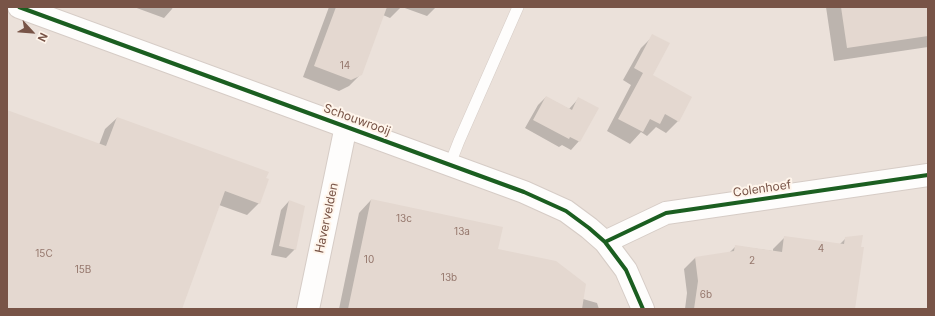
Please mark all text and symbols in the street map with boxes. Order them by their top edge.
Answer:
north arrow [12,12,52,52]
text: N [35,30,51,44]
house number: 14 [340,60,350,72]
street label: Schouwrooij [322,101,392,139]
street label: Colenhoef [732,178,792,200]
street label: Havervelden [313,182,341,254]
house number: 13c [396,213,412,225]
house number: 13a [454,226,470,238]
house number: 4 [818,243,824,255]
house number: 15C [35,248,53,260]
house number: 10 [364,254,374,266]
house number: 2 [749,255,755,267]
house number: 15B [75,264,91,276]
house number: 13b [441,272,457,284]
house number: 6b [700,289,712,301]

